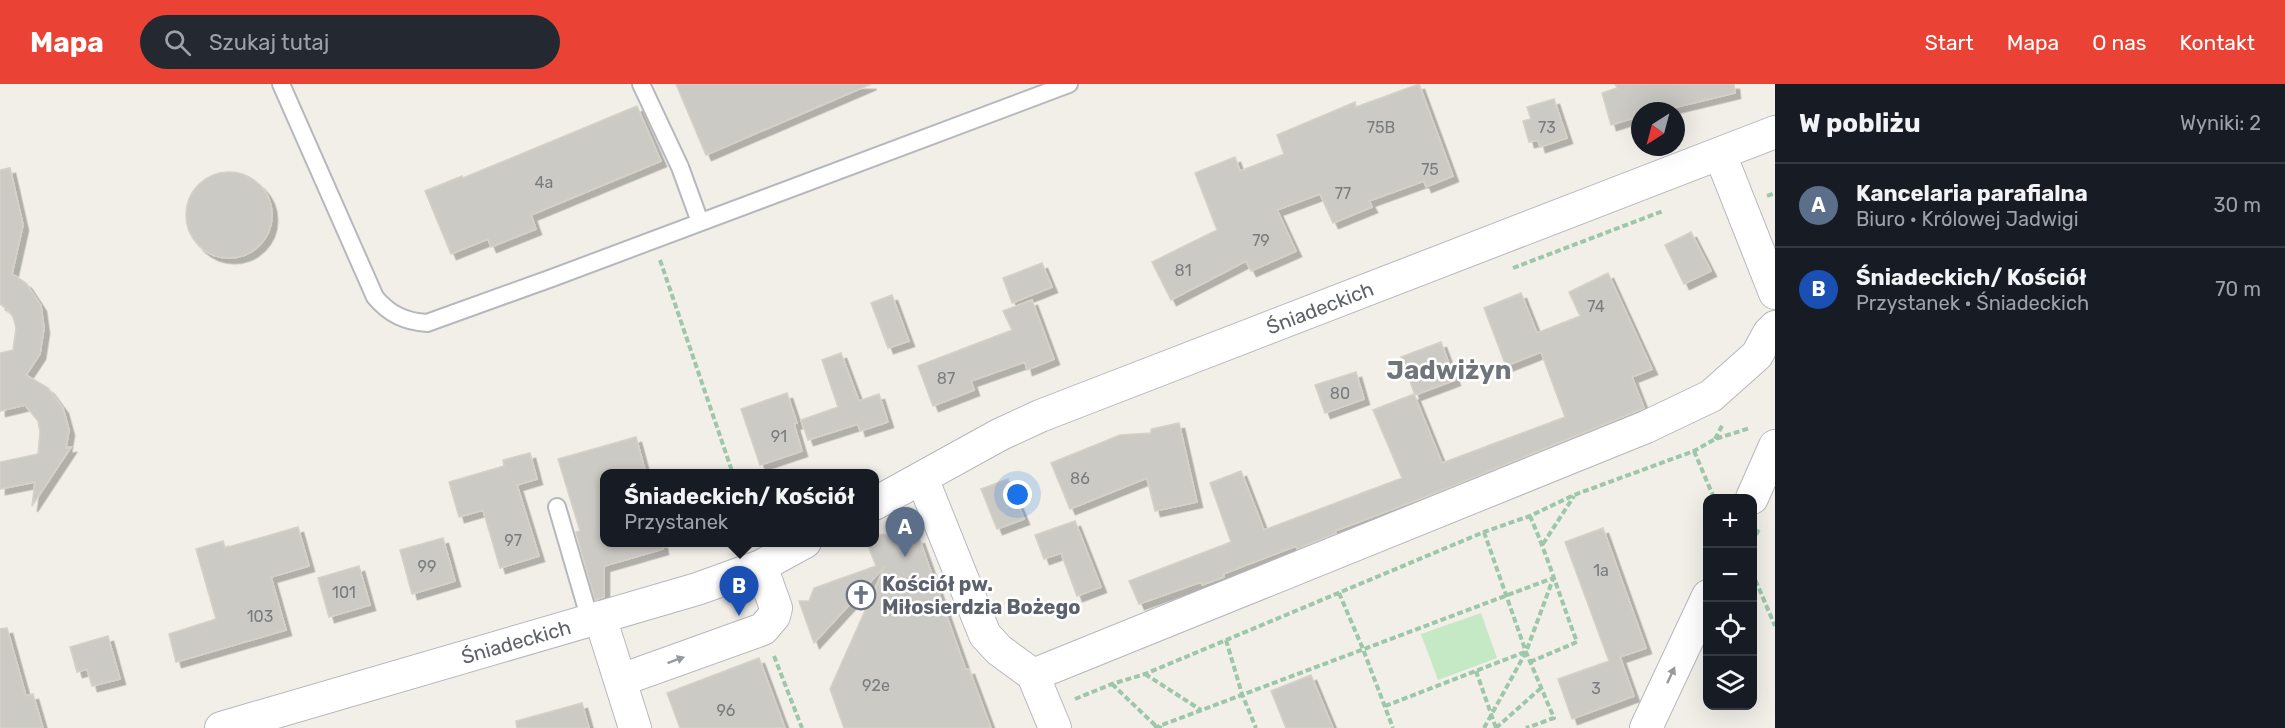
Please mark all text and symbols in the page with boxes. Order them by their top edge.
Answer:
search box [140,15,560,69]
text: Mapa [30,26,104,59]
icon: search [161,26,194,59]
text: Szukaj tutaj [209,29,329,56]
text: Start [1925,30,1974,55]
text: Mapa [2007,30,2059,55]
text: O nas [2092,30,2147,55]
text: Kontakt [2180,30,2255,55]
north arrow [1631,102,1685,156]
text: W pobliżu [1799,108,1921,139]
text: Wyniki: 2 [2180,111,2261,135]
house number: 75B [1367,118,1395,137]
house number: 73 [1538,118,1556,137]
house number: 75 [1421,160,1439,179]
house number: 4a [535,173,553,192]
text: Kancelaria parafialna [1856,180,2088,207]
house number: 77 [1335,184,1351,203]
text: A [1811,193,1826,217]
text: 30 m [2214,193,2261,217]
text: Biuro · Królowej Jadwigi [1856,207,2079,231]
house number: 79 [1252,231,1270,250]
house number: 81 [1174,261,1192,280]
text: Śniadeckich/ Kościół [1856,264,2087,291]
street label: Śniadeckich [1263,277,1377,339]
text: B [1811,277,1826,301]
text: 70 m [2215,277,2261,301]
text: Przystanek · Śniadeckich [1856,291,2089,315]
house number: 74 [1587,297,1605,316]
district label: Jadwiżyn [1387,355,1511,386]
house number: 87 [937,369,955,388]
house number: 80 [1330,384,1350,403]
house number: 91 [771,427,787,446]
popup [600,469,879,547]
house number: 86 [1070,469,1090,488]
your location [1003,480,1032,509]
text: Śniadeckich/ Kościół [624,483,855,510]
map controls [1703,494,1757,710]
button: + [1703,494,1757,548]
pin: A [886,508,924,557]
text: Przystanek [624,510,728,534]
house number: 97 [504,531,522,550]
button: − [1703,548,1757,602]
house number: 99 [418,557,436,576]
house number: 1a [1593,561,1609,580]
pin: B [720,566,758,616]
place label: Kościół pw. Miłosierdzia Bożego [882,572,1080,619]
church icon: Kościół pw. Miłosierdzia Bożego [845,579,877,611]
house number: 101 [332,583,356,602]
button: locate [1703,602,1757,656]
house number: 103 [247,607,273,626]
street label: Śniadeckich [458,615,574,669]
one-way arrow [667,655,685,665]
button: layers [1703,656,1757,710]
one-way arrow [1666,666,1676,684]
house number: 92e [862,676,890,695]
house number: 3 [1591,679,1601,698]
house number: 96 [717,701,736,720]

